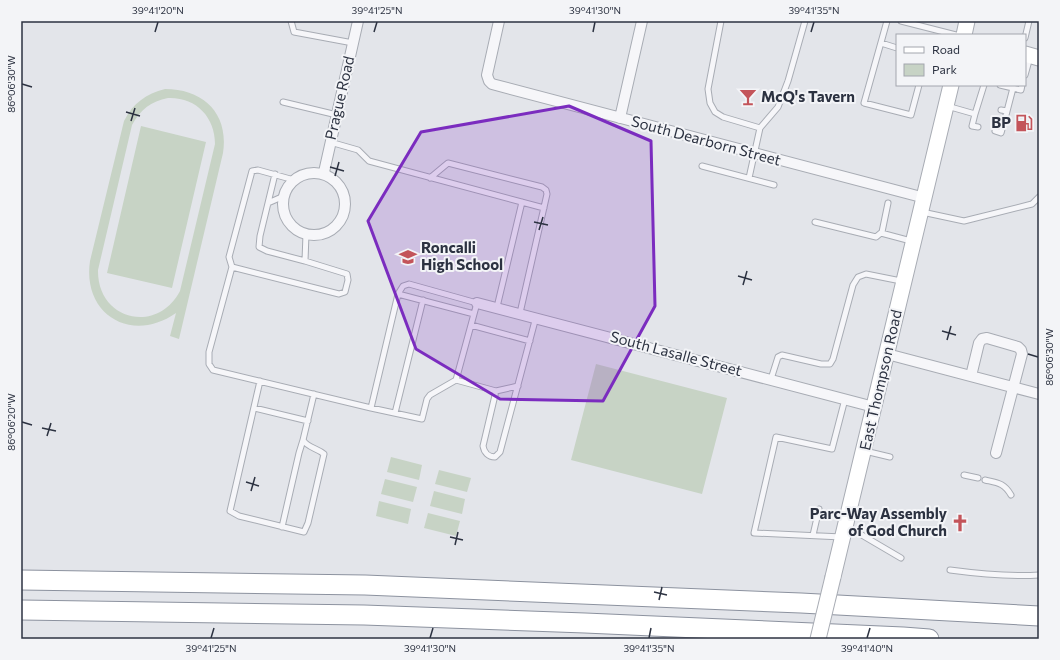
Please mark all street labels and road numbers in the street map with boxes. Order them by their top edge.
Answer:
street label: Prague Road [321,54,357,141]
street label: South Dearborn Street [629,111,783,169]
street label: East Thompson Road [855,308,905,452]
street label: South Lasalle Street [608,327,744,379]

